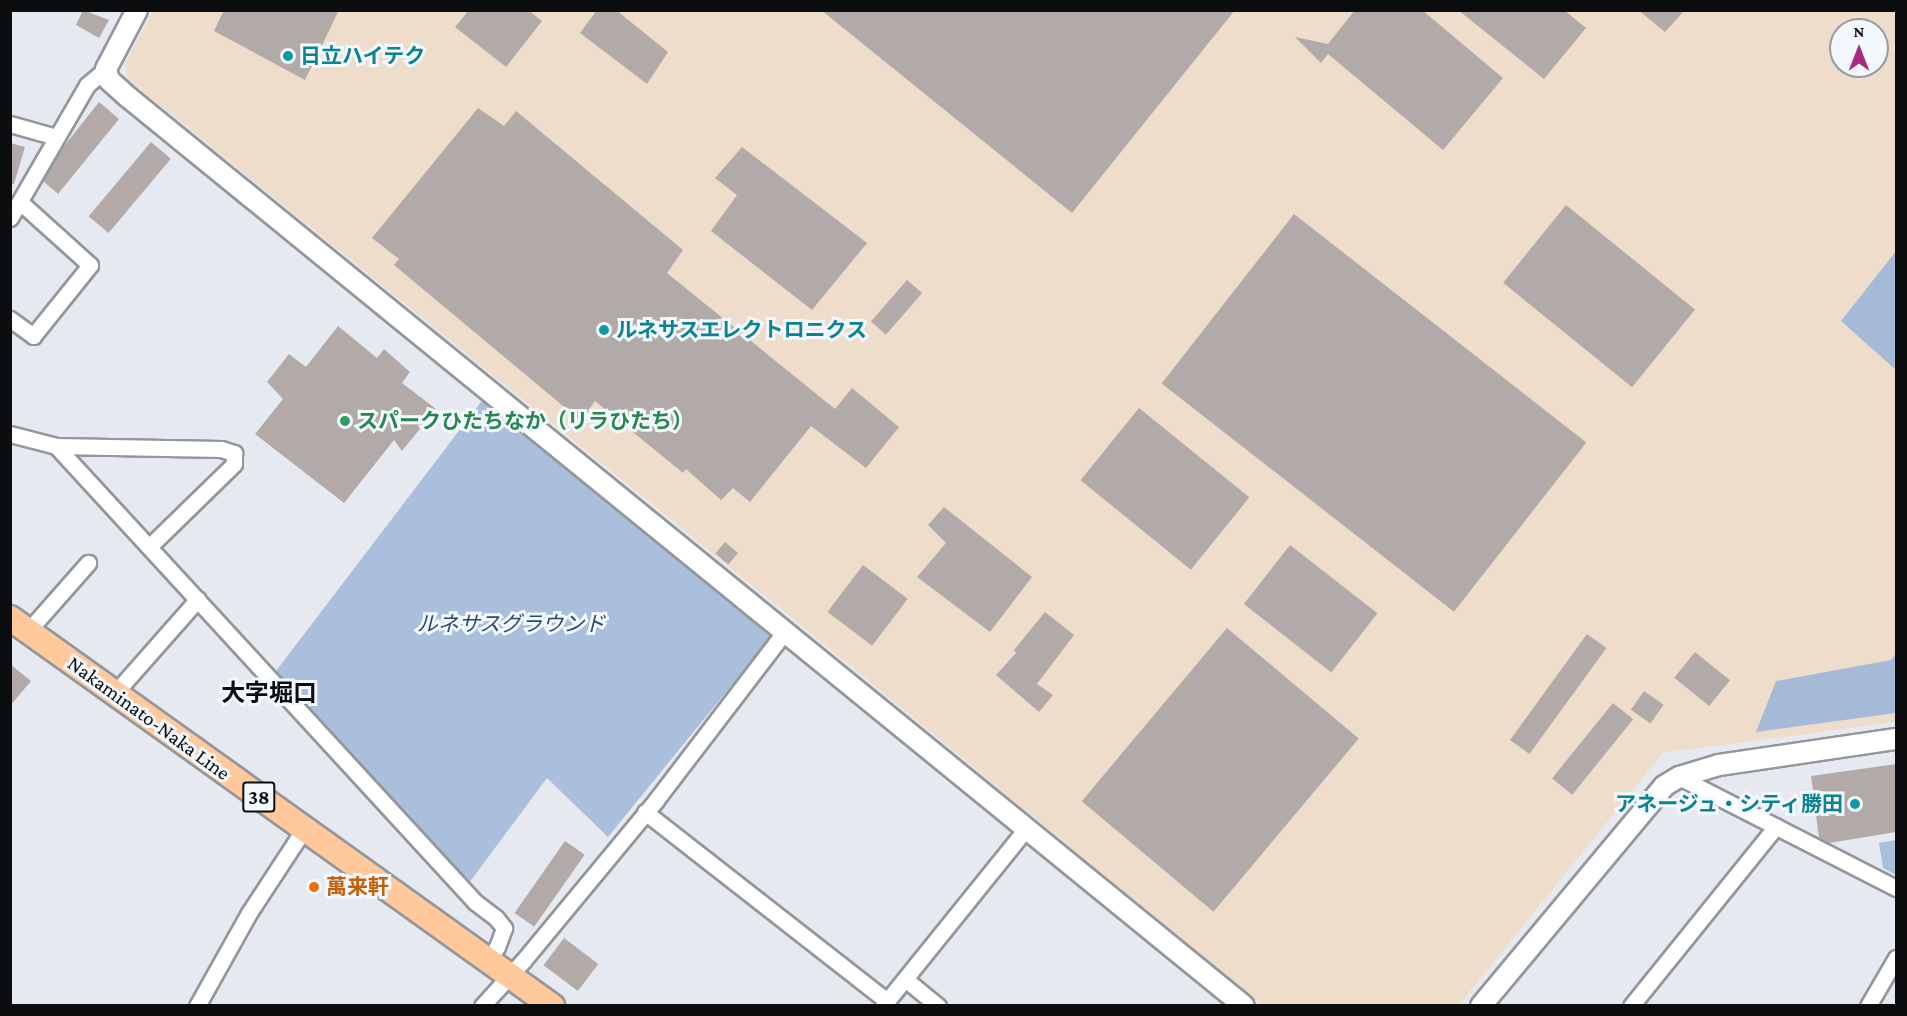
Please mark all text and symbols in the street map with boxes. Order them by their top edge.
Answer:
north arrow [1829,18,1889,78]
text: N [1854,23,1864,40]
place label: 日立ハイテク [300,43,426,69]
marker: 日立ハイテク [281,49,295,63]
place label: ルネサスエレクトロニクス [616,317,868,343]
marker: ルネサスエレクトロニクス [597,323,611,337]
place label: スパークひたちなか（リラひたち） [357,408,693,434]
marker: スパークひたちなか（リラひたち） [338,414,352,428]
park label: ルネサスグラウンド [417,611,605,637]
street label: Nakaminato-Naka Line [63,650,235,786]
district label: 大字堀口 [221,679,317,707]
road number: 38 [241,780,277,814]
place label: アネージュ・シティ勝田 [1612,791,1843,817]
marker: アネージュ・シティ勝田 [1848,797,1862,811]
place label: 萬来軒 [326,874,389,900]
marker: 萬来軒 [307,880,321,894]

